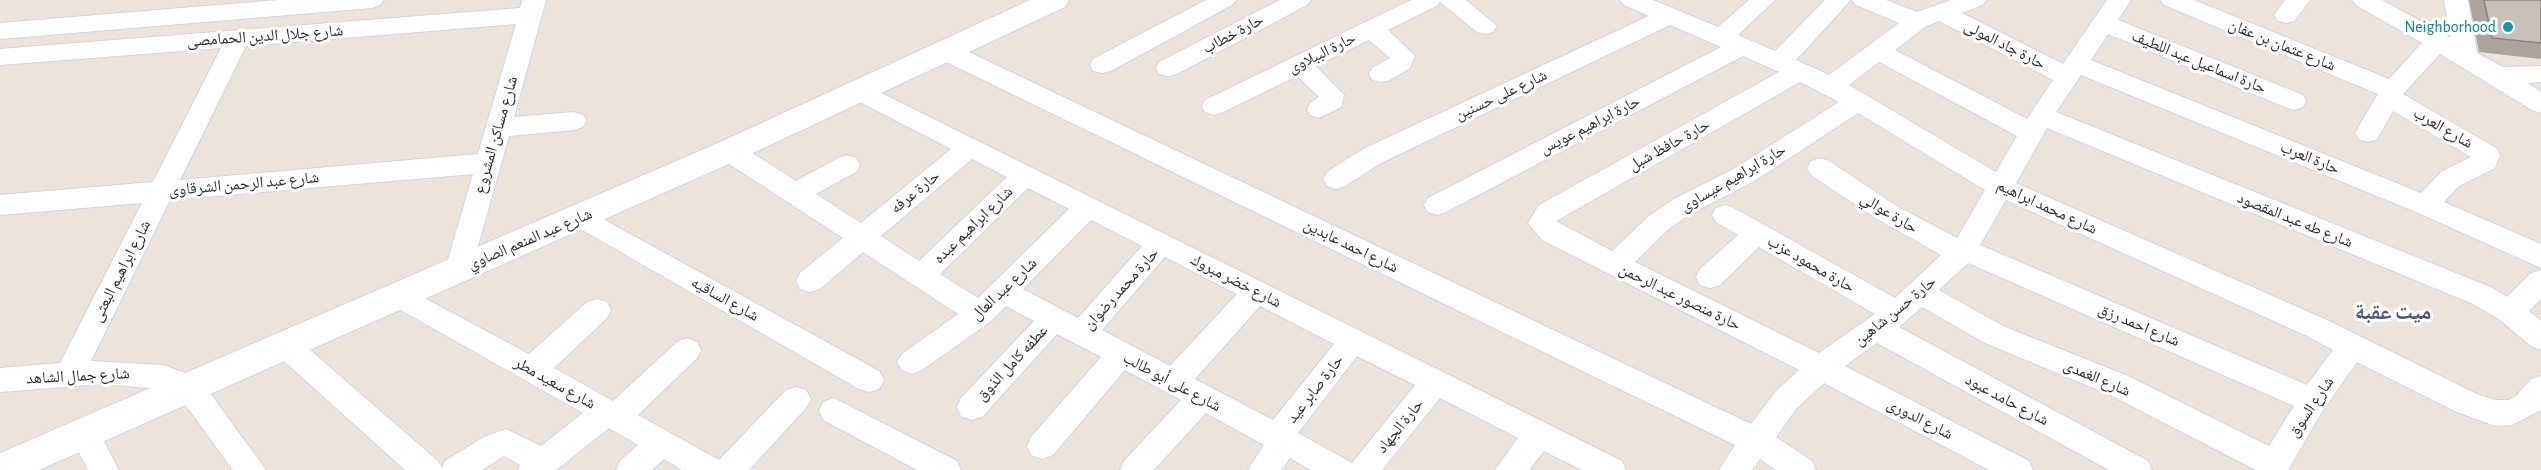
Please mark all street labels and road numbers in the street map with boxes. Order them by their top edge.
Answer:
street label: حارة خطاب [1199,10,1267,58]
street label: شارع عثمان بن عفان [2226,15,2338,75]
street label: حارة جاد المولى [1961,16,2049,74]
street label: شارع جلال الدين الحمامصى [186,21,344,51]
street label: حارة اسماعيل عبد اللطيف [2129,26,2269,98]
street label: حارة الببلاوى [1285,28,1359,78]
street label: شارع على حسنين [1452,65,1550,125]
street label: شارع مساكن المشروع [470,74,522,196]
street label: حارة ابراهيم عويس [1536,91,1644,159]
street label: شارع العرب [2410,103,2476,153]
street label: حارة حافظ شبل [1625,115,1713,175]
street label: حارة العرب [2278,137,2342,179]
street label: حارة ابراهيم عيساوى [1677,140,1789,216]
street label: حارة عرفه [886,166,944,218]
street label: شارع عبد الرحمن الشرقاوى [168,168,320,200]
street label: شارع محمد ابراهيم [1994,175,2100,239]
street label: شارع ابراهيم عبده [929,182,1017,268]
street label: حارة عوالي [1857,188,1921,238]
street label: شارع طه عبد المقصود [2234,188,2356,252]
street label: شارع عبد المنعم الصاوي [465,204,595,274]
street label: شارع احمد عابدين [1301,215,1401,277]
street label: شارع ابراهيم البعثى [87,217,155,325]
street label: حارة محمود عزب [1764,231,1858,297]
street label: حارة محمد رضوان [1079,244,1163,334]
street label: شارع خضر مبروك [1187,250,1285,312]
street label: شارع عبد العال [967,254,1041,324]
street label: حارة منصور عبد الرحمن [1616,259,1744,335]
street label: حارة حسن شاهين [1850,272,1940,350]
street label: شارع الساقيه [688,273,762,325]
street label: شارع احمد رزق [2095,299,2183,351]
street label: عطفه كامل الذوق [972,321,1052,405]
street label: شارع على أبو طالب [1120,348,1224,416]
street label: حارة صابر عيد [1282,351,1348,427]
street label: شارع سعيد مطر [511,353,599,413]
street label: شارع الغمدى [2061,355,2133,401]
street label: شارع جمال الشاهد [26,364,130,388]
street label: شارع حامد عبود [1962,370,2052,430]
street label: شارع السوق [2284,373,2338,441]
street label: شارع الدورى [1884,394,1956,444]
street label: حارة الجهاد [1372,395,1428,457]

